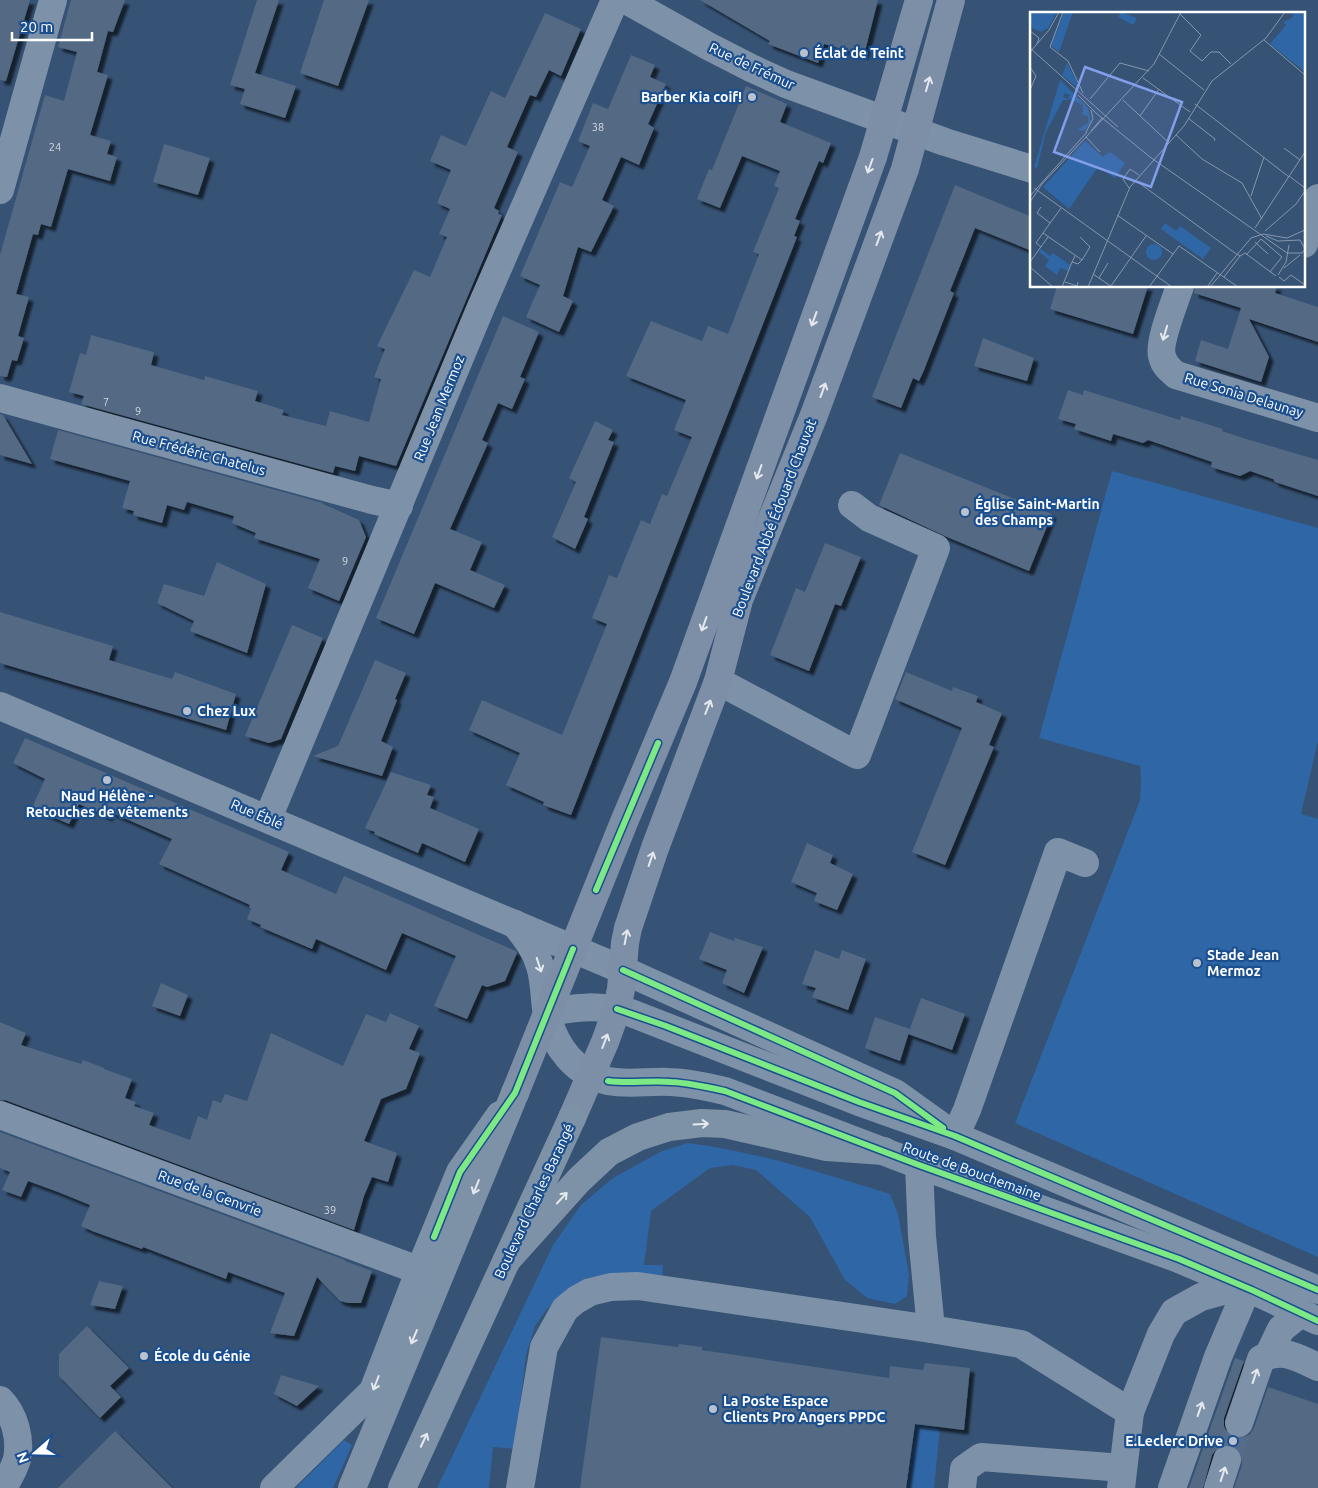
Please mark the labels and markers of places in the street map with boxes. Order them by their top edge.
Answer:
place label: Éclat de Teint [814,44,904,61]
marker: Éclat de Teint [798,47,810,59]
place label: Barber Kia coif! [641,89,742,105]
marker: Barber Kia coif! [746,91,758,103]
place label: Église Saint-Martin des Champs [975,495,1100,528]
marker: Église Saint-Martin des Champs [959,506,971,518]
place label: Chez Lux [197,703,256,719]
marker: Chez Lux [181,705,193,717]
marker: Naud Hélène - Retouches de vêtements [101,774,113,786]
place label: Naud Hélène - Retouches de vêtements [26,788,189,820]
place label: Stade Jean Mermoz [1207,947,1279,979]
marker: Stade Jean Mermoz [1191,957,1203,969]
place label: École du Génie [154,1347,251,1364]
marker: École du Génie [138,1350,150,1362]
place label: La Poste Espace Clients Pro Angers PPDC [723,1393,885,1425]
marker: La Poste Espace Clients Pro Angers PPDC [707,1403,719,1415]
place label: E.Leclerc Drive [1125,1433,1223,1449]
marker: E.Leclerc Drive [1227,1435,1239,1447]

